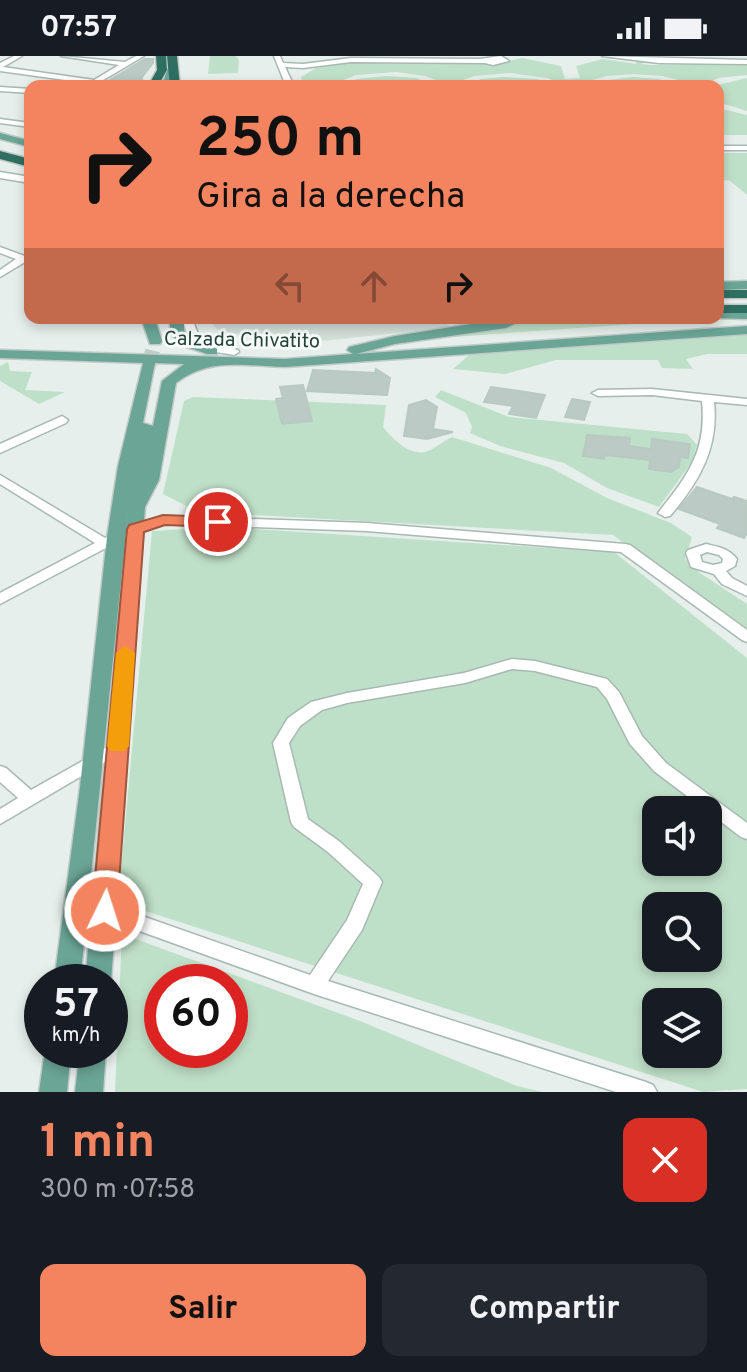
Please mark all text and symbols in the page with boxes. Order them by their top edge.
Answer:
text: 07:57 [40,10,117,47]
text: 250 m [196,106,364,176]
icon: right [64,112,168,216]
text: Gira a la derecha [196,175,465,221]
icon: left [268,264,312,308]
icon: ahead [352,264,396,308]
icon: right [436,264,480,308]
street label: Calzada Chivatito [164,327,320,355]
pin [184,488,252,556]
icon: arrive [196,500,240,544]
map controls [642,796,722,1068]
button: sound [642,796,722,876]
position arrow [63,869,147,953]
button: search [642,892,722,972]
speed limit sign: 60 [144,964,248,1068]
text: 57 [53,981,99,1031]
button: layers [642,988,722,1068]
text: km/h [52,1023,100,1049]
text: 1 min [40,1114,155,1174]
button: close [623,1118,707,1202]
text: 300 m · 07:58 [40,1174,195,1207]
button: Salir [40,1264,366,1356]
button: Compartir [382,1264,707,1356]

